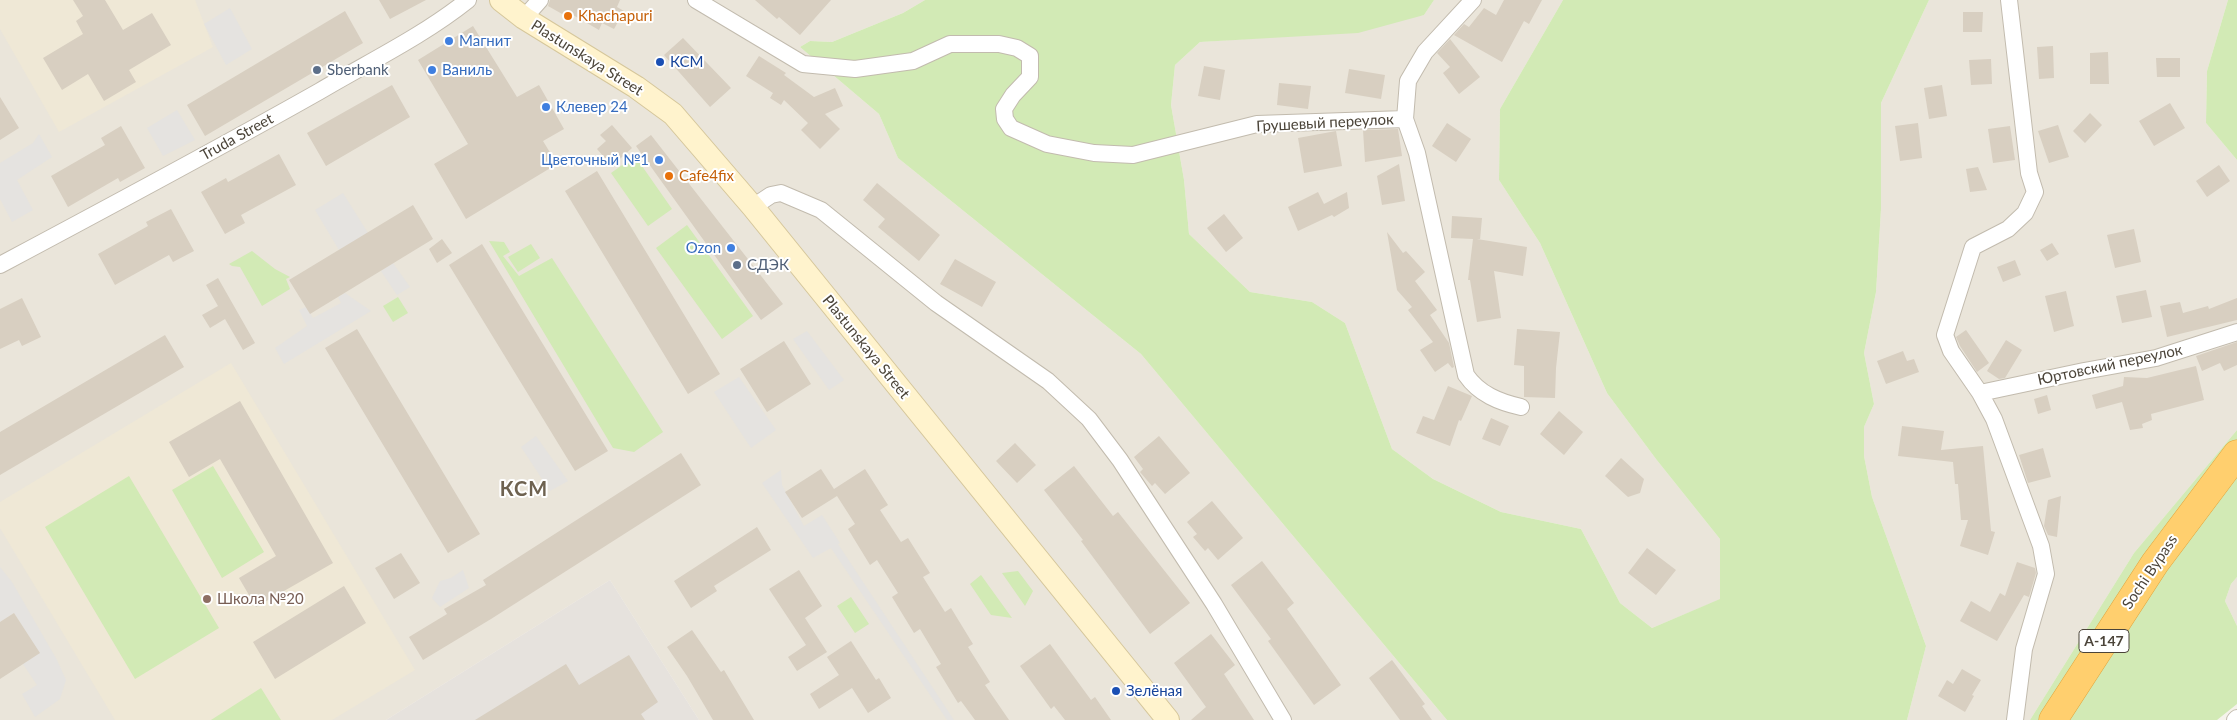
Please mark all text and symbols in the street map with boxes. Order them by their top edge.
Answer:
place label: Khachapuri [578,7,653,25]
marker: Khachapuri [562,10,574,22]
street label: Plastunskaya Street [528,16,646,100]
place label: Магнит [459,32,511,50]
marker: Магнит [443,35,455,47]
place label: КСМ [670,53,704,71]
marker: КСМ [654,56,666,68]
place label: Sberbank [327,61,389,79]
place label: Ваниль [442,61,492,79]
marker: Sberbank [311,64,323,76]
marker: Ваниль [426,64,438,76]
place label: Клевер 24 [556,98,628,116]
marker: Клевер 24 [540,101,552,113]
street label: Truda Street [198,110,276,164]
street label: Грушевый переулок [1256,110,1394,136]
place label: Цветочный №1 [541,151,649,169]
marker: Цветочный №1 [653,154,665,166]
place label: Cafe4fix [679,167,734,185]
marker: Cafe4fix [663,170,675,182]
place label: Ozon [686,239,721,257]
marker: Ozon [725,242,737,254]
place label: СДЭК [747,256,789,274]
marker: СДЭК [731,259,743,271]
street label: Plastunskaya Street [819,291,913,403]
street label: Юртовский переулок [2036,341,2184,389]
district label: КСМ [499,478,549,502]
street label: Sochi Bypass [2119,531,2181,613]
place label: Школа №20 [217,590,304,608]
marker: Школа №20 [201,593,213,605]
road number: А-147 [2079,630,2129,652]
place label: Зелёная [1126,682,1182,700]
marker: Зелёная [1110,685,1122,697]

